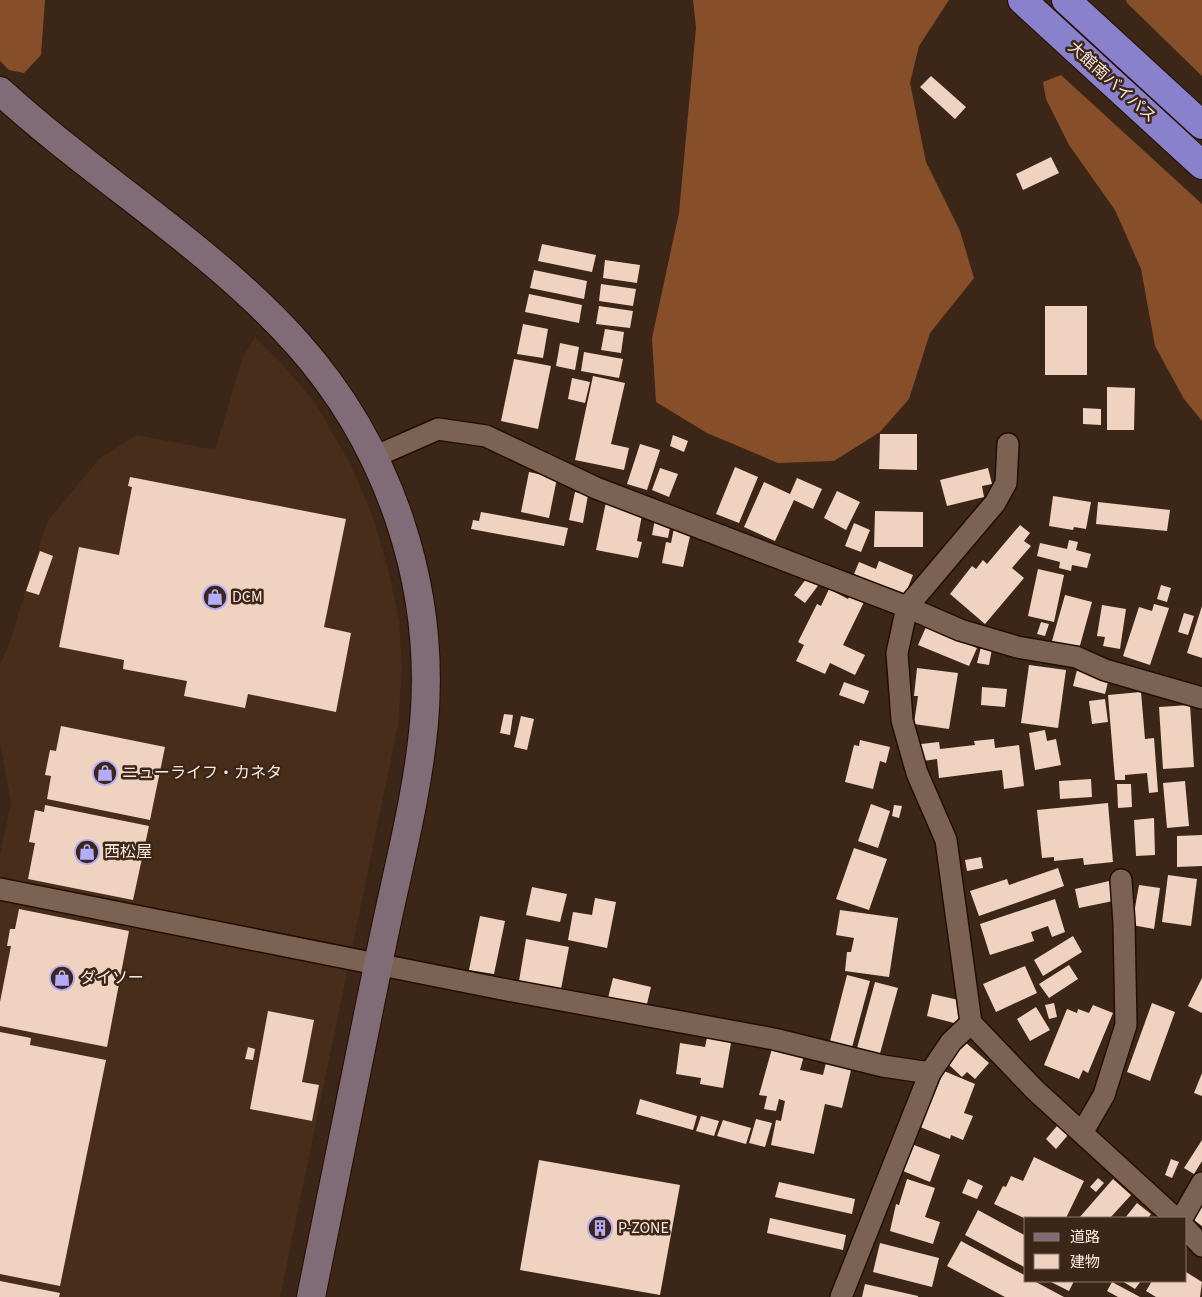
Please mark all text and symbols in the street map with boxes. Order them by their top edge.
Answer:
street label: 大館南バイパス [1063,36,1161,128]
shop icon: DCM [202,584,228,610]
place label: DCM [232,586,263,608]
shop icon: ニューライフ・カネタ [92,760,118,786]
place label: ニューライフ・カネタ [122,762,282,784]
shop icon: 西松屋 [74,839,100,865]
place label: 西松屋 [104,841,152,863]
shop icon: ダイソー [49,965,75,991]
place label: ダイソー [80,967,144,989]
building icon: P-ZONE [587,1215,613,1241]
place label: P-ZONE [618,1217,669,1239]
legend [1024,1217,1187,1282]
text: 道路 [1070,1227,1100,1248]
text: 建物 [1070,1252,1100,1273]

